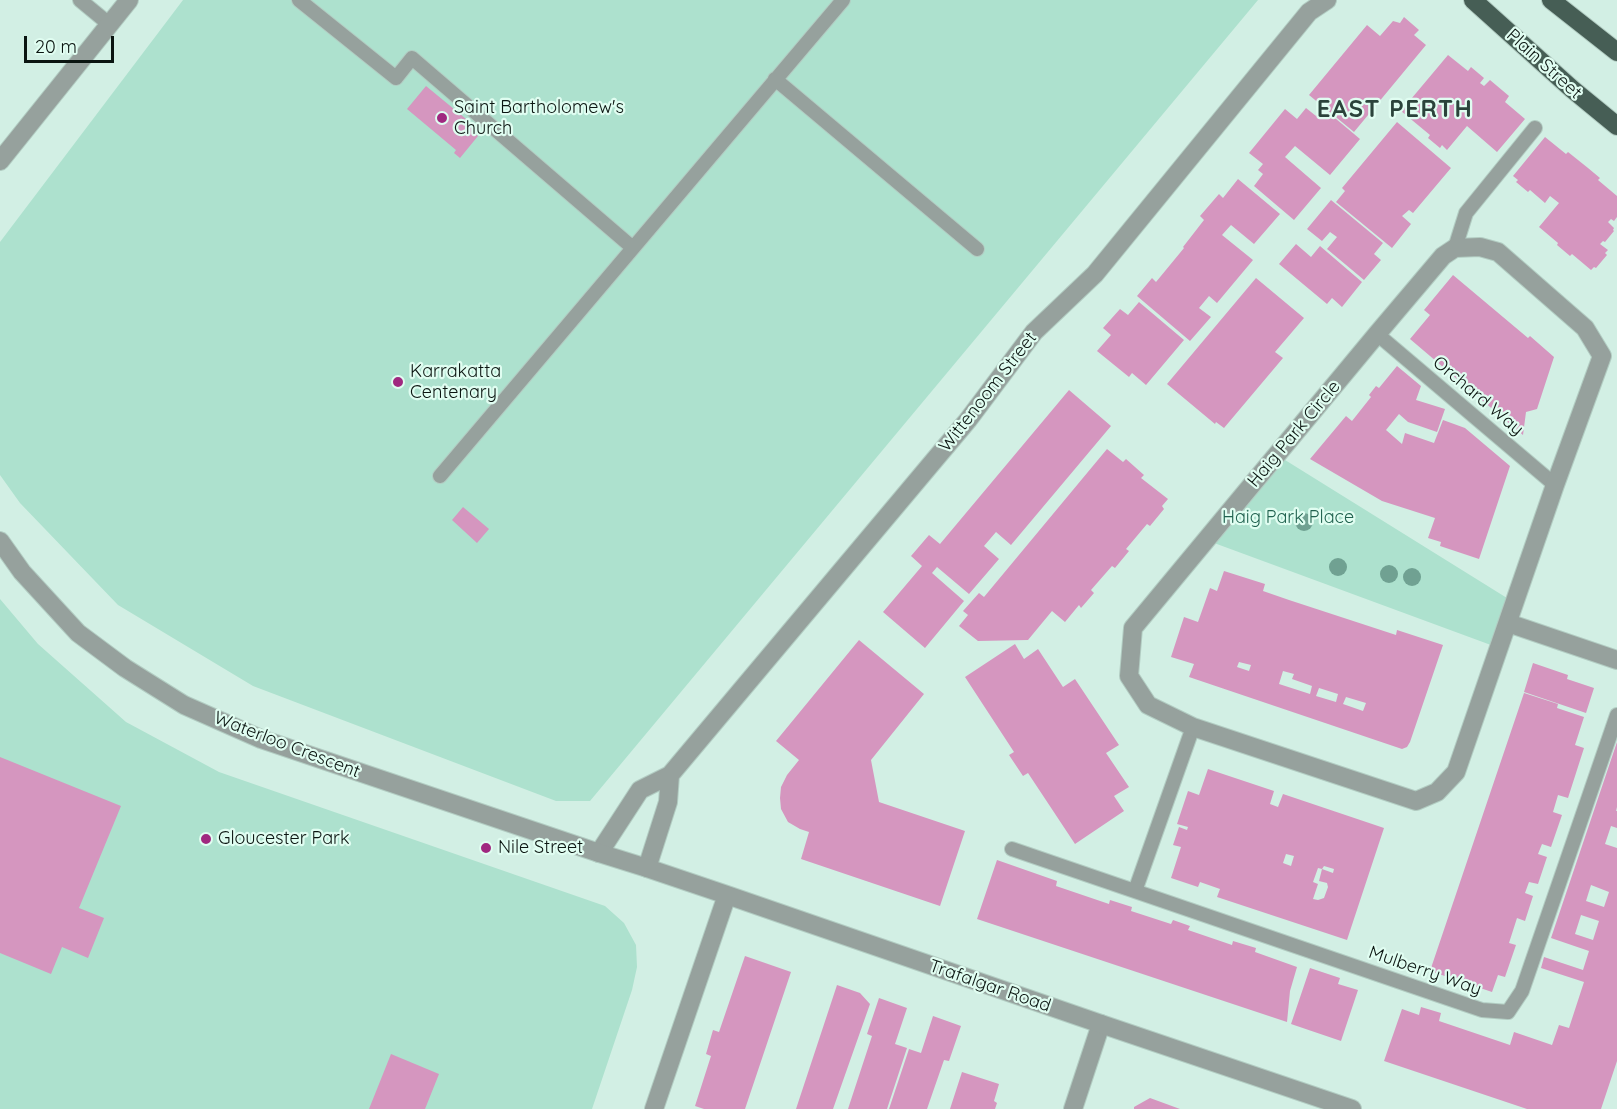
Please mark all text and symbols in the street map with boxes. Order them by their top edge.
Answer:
scale bar [27,24,117,62]
street label: Plain Street [1502,24,1586,104]
text: 20 m [35,35,77,58]
district label: EAST PERTH [1317,96,1473,124]
place label: Saint Bartholomew's Church [454,97,624,140]
marker: Saint Bartholomew's Church [435,111,449,125]
street label: Wittenoom Street [934,328,1042,456]
street label: Orchard Way [1428,352,1528,440]
place label: Karrakatta Centenary [410,361,501,404]
marker: Karrakatta Centenary [391,375,405,389]
street label: Haig Park Circle [1243,376,1345,492]
park label: Haig Park Place [1222,507,1354,529]
street label: Waterloo Crescent [211,707,363,783]
place label: Gloucester Park [218,828,350,850]
marker: Gloucester Park [199,832,213,846]
place label: Nile Street [498,837,583,859]
marker: Nile Street [479,841,493,855]
street label: Mulberry Way [1366,942,1484,1000]
street label: Trafalgar Road [926,955,1054,1017]

